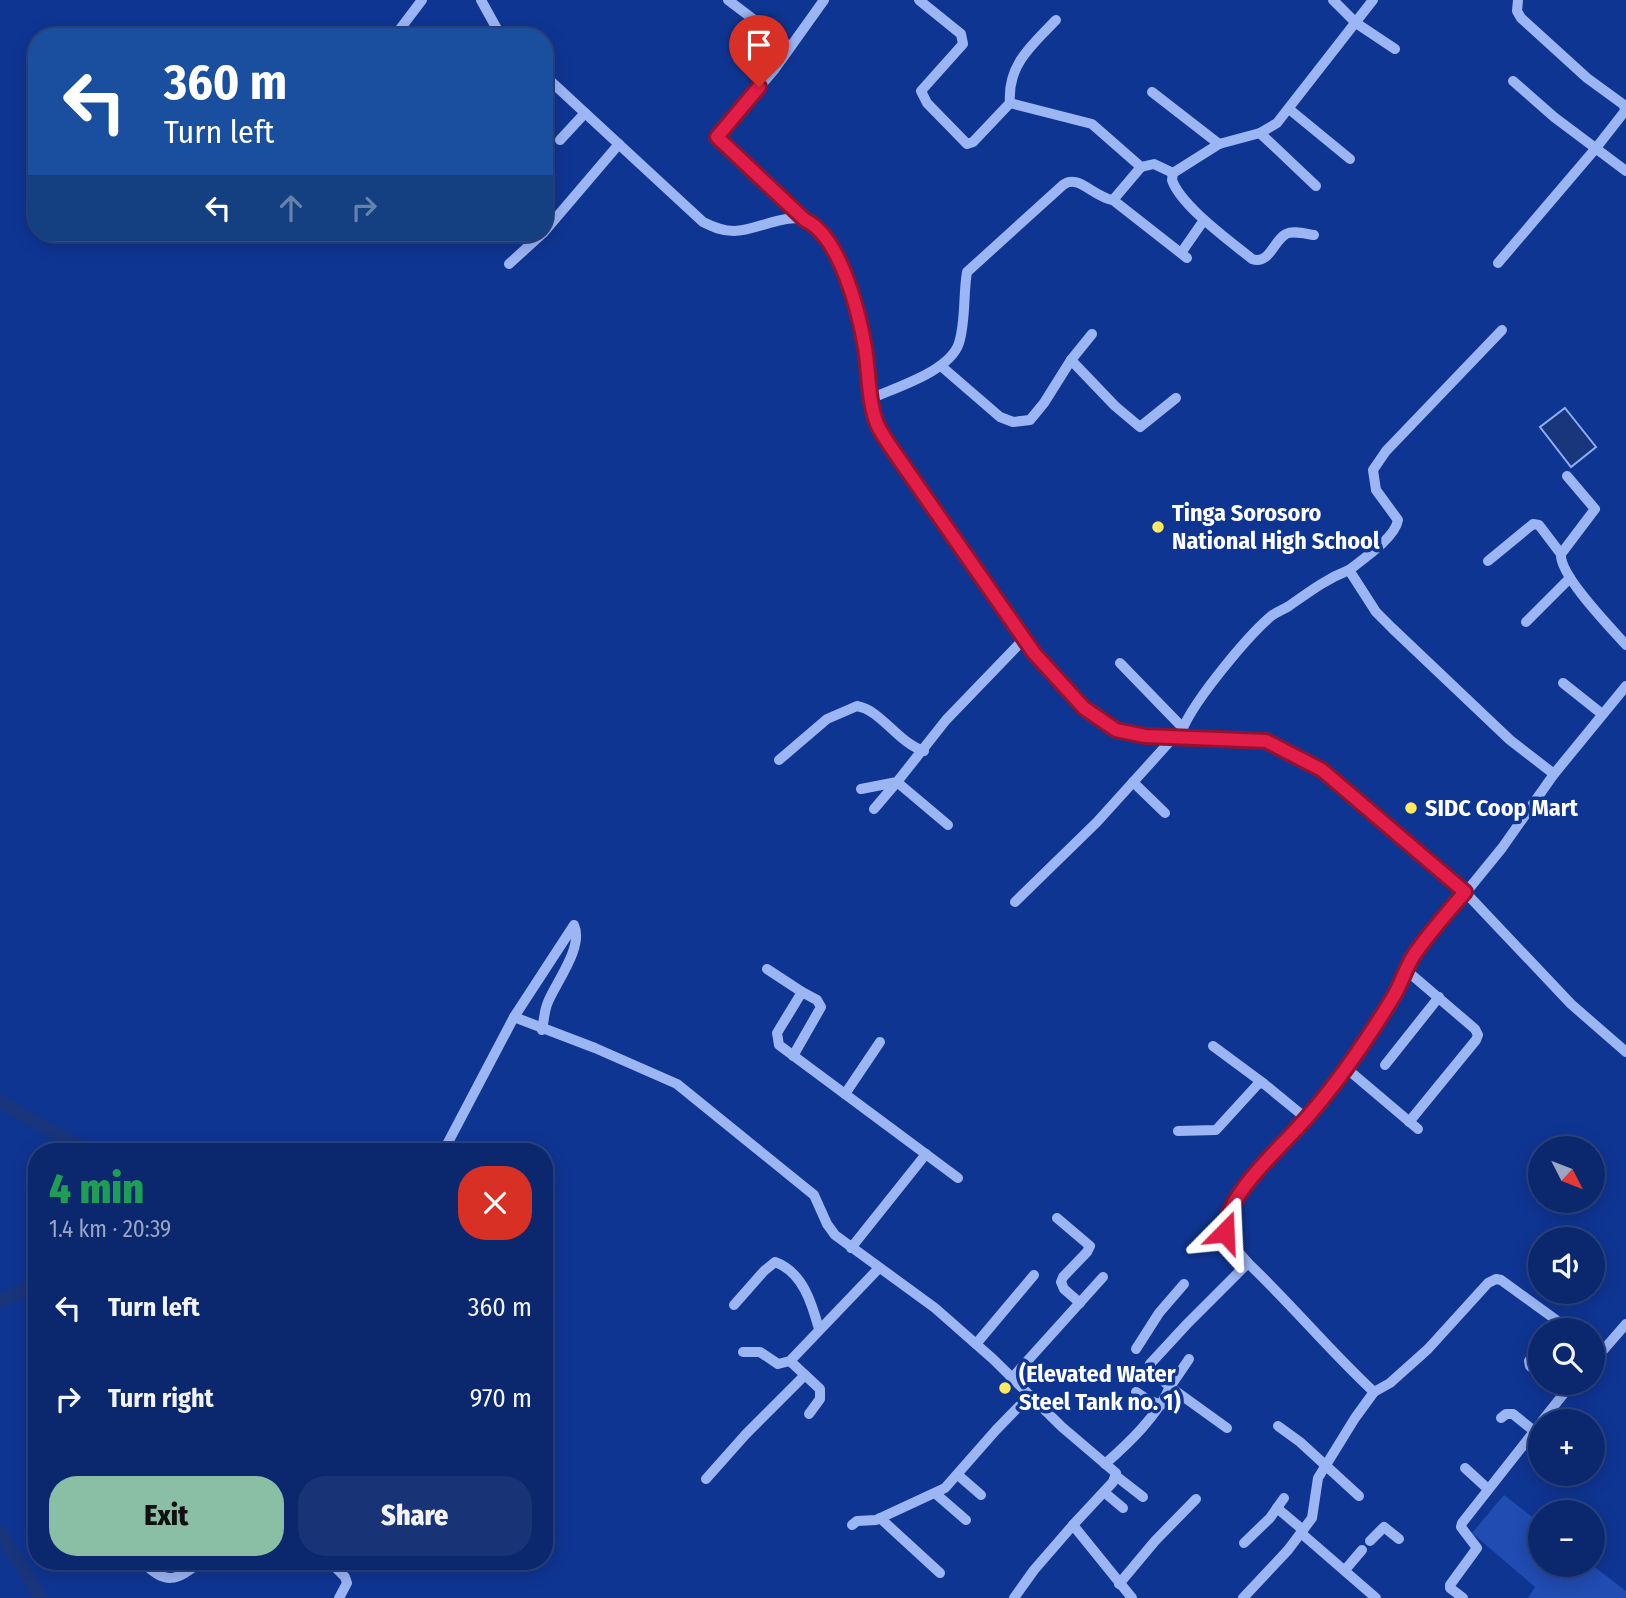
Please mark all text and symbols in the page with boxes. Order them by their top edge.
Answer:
pin [729,15,789,87]
icon: arrive [740,26,778,64]
text: 360 m [164,53,287,112]
icon: left [49,56,140,147]
text: Turn left [164,113,274,151]
icon: left [199,189,237,227]
icon: ahead [272,189,310,227]
icon: right [345,189,383,227]
place label: Tinga Sorosoro National High School [1172,499,1380,555]
marker: Tinga Sorosoro National High School [1150,519,1166,535]
place label: SIDC Coop Mart [1425,794,1579,822]
marker: SIDC Coop Mart [1403,800,1419,816]
north arrow [1528,1136,1605,1213]
map controls [1528,1136,1605,1577]
text: 4 min [49,1164,144,1214]
button: close [458,1166,532,1240]
position arrow [1188,1195,1262,1269]
text: 1.4 km · 20:39 [49,1215,171,1243]
button: sound [1528,1227,1605,1304]
icon: left [49,1289,87,1327]
text: Turn left [108,1292,200,1323]
text: 360 m [468,1292,532,1323]
button: search [1528,1318,1605,1395]
place label: (Elevated Water Steel Tank no. 1) [1019,1360,1181,1416]
icon: right [49,1380,87,1418]
marker: (Elevated Water Steel Tank no. 1) [997,1380,1013,1396]
text: Turn right [108,1383,214,1414]
text: 970 m [470,1383,532,1414]
button: + [1528,1409,1605,1486]
button: Exit [49,1476,284,1556]
button: Share [298,1476,532,1556]
button: − [1528,1500,1605,1577]

